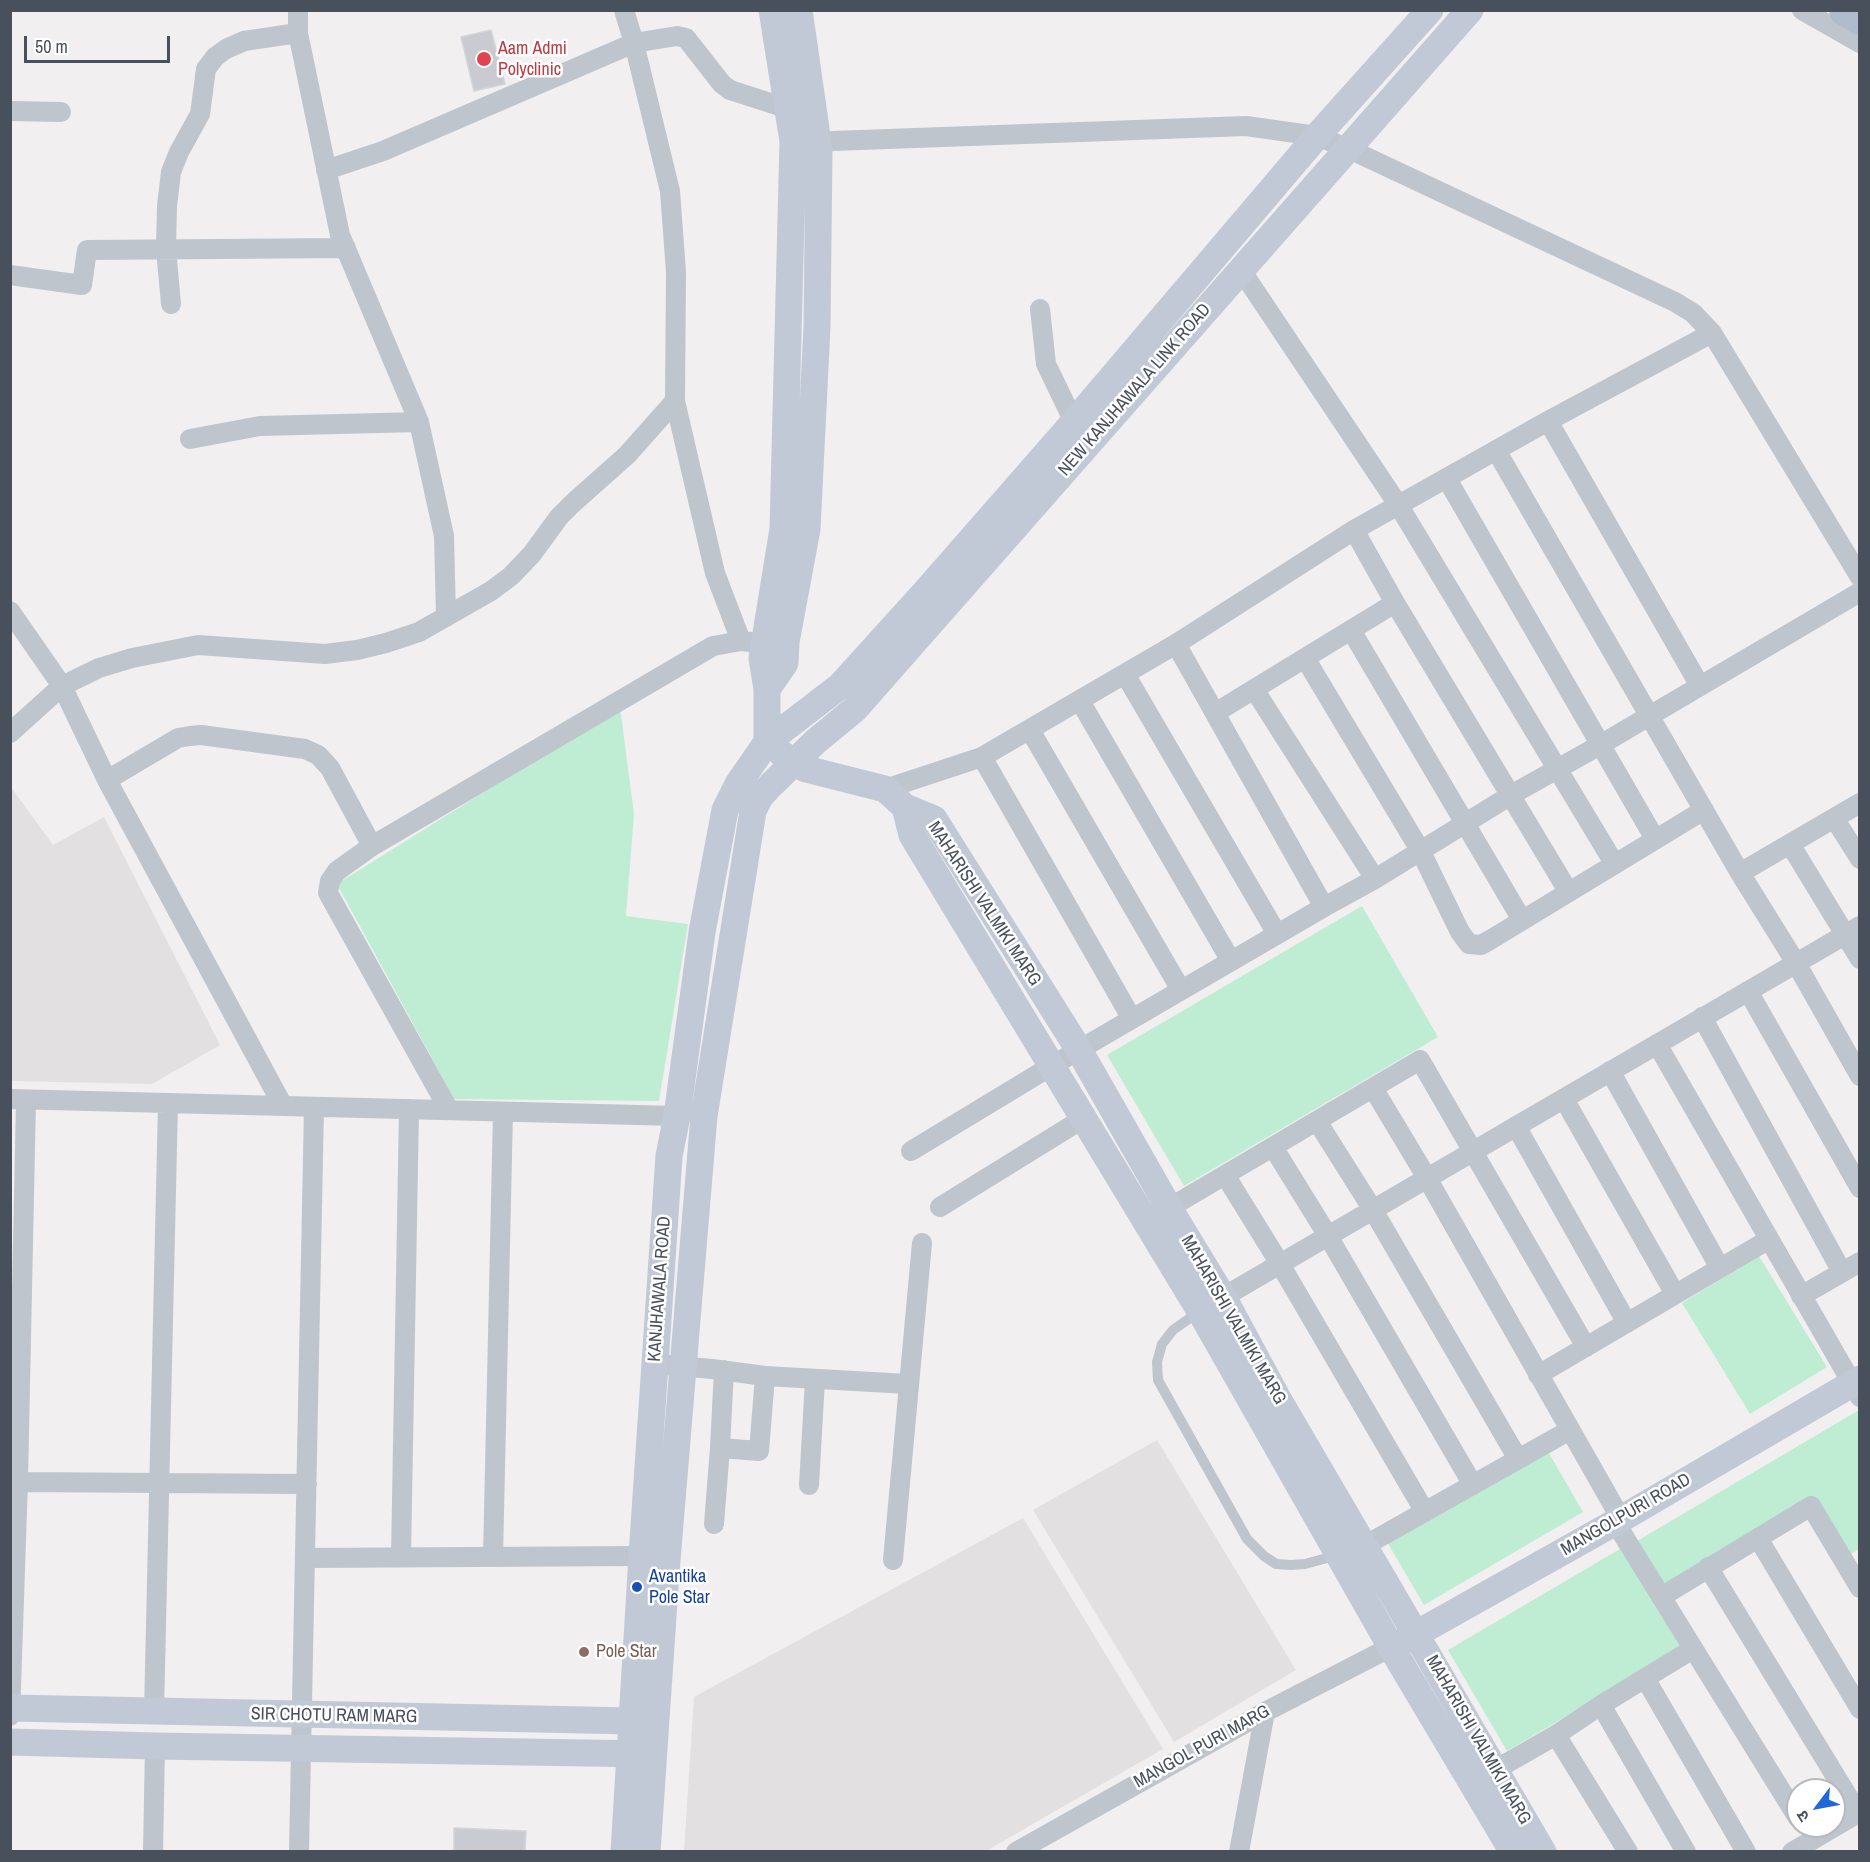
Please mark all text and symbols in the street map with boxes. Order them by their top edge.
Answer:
scale bar [27,24,172,62]
text: 50 m [35,34,68,59]
place label: Aam Admi Polyclinic [498,38,567,80]
marker: Aam Admi Polyclinic [475,50,493,68]
street label: NEW KANJHAWALA LINK ROAD [1054,299,1216,481]
street label: MAHARISHI VALMIKI MARG [923,818,1045,990]
street label: KANJHAWALA ROAD [644,1216,676,1362]
street label: MAHARISHI VALMIKI MARG [1176,1232,1290,1408]
street label: MANGOLPURI ROAD [1557,1469,1695,1561]
place label: Avantika Pole Star [649,1566,710,1608]
marker: Avantika Pole Star [630,1580,644,1594]
place label: Pole Star [596,1641,657,1663]
marker: Pole Star [577,1645,591,1659]
street label: MAHARISHI VALMIKI MARG [1421,1652,1535,1828]
street label: MANGOL PURI MARG [1130,1701,1274,1793]
street label: SIR CHOTU RAM MARG [251,1704,417,1728]
north arrow [1786,1778,1846,1838]
text: उ [1791,1807,1814,1826]

